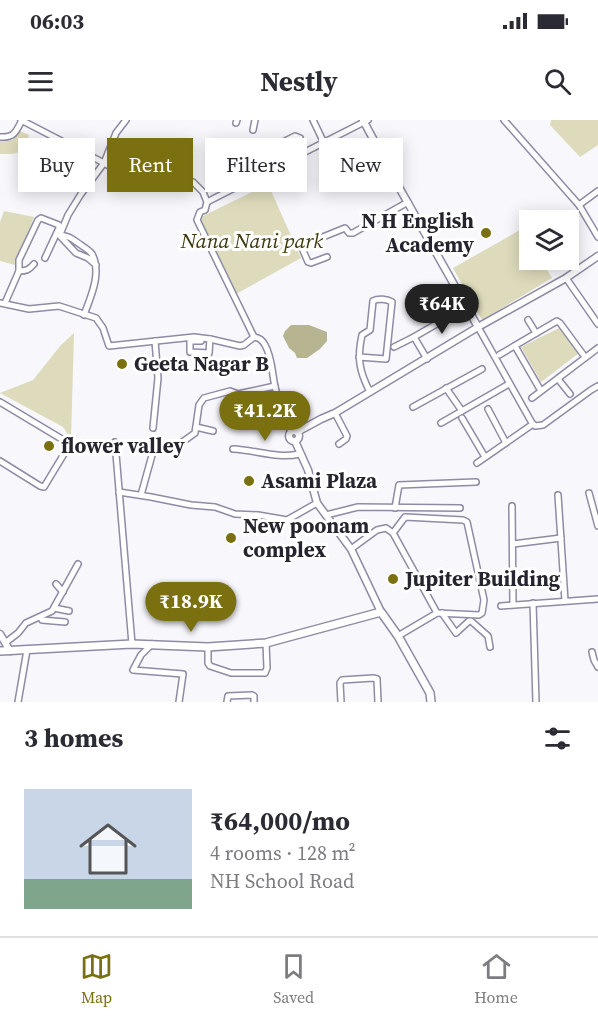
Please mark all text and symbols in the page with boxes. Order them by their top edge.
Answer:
text: 06:03 [30,6,84,36]
text: Nestly [260,63,338,100]
icon: menu [24,65,57,98]
icon: search [541,65,574,98]
chip: Buy [18,138,95,192]
chip: Rent [107,138,193,192]
chip: Filters [205,138,307,192]
chip: New [319,138,403,192]
place label: N H English Academy [361,206,475,259]
map controls [519,210,579,270]
button: layers [519,210,579,270]
park label: Nana Nani park [180,226,323,255]
marker: N H English Academy [479,226,493,240]
pin: ₹64K [406,284,478,335]
text: ₹64K [419,289,465,317]
place label: Geeta Nagar B [134,349,269,378]
marker: Geeta Nagar B [115,357,129,371]
pin: ₹41.2K [216,391,314,442]
text: ₹41.2K [233,396,297,424]
place label: flower valley [61,431,185,460]
marker: flower valley [42,439,56,453]
place label: Asami Plaza [261,466,378,495]
marker: Asami Plaza [242,474,256,488]
place label: New poonam complex [243,511,369,564]
marker: New poonam complex [224,531,238,545]
place label: Jupiter Building [403,564,561,593]
marker: Jupiter Building [386,572,400,586]
pin: ₹18.9K [142,582,240,633]
text: ₹18.9K [159,587,223,615]
text: 3 homes [24,720,123,756]
icon: filters [541,722,574,755]
text: ₹64,000/mo [210,803,350,839]
icon: home [72,813,144,885]
text: 4 rooms · 128 m² [210,839,356,867]
text: NH School Road [210,867,354,895]
tab: Map [80,950,113,1008]
tab: Saved [273,950,314,1008]
tab: Home [474,950,518,1008]

